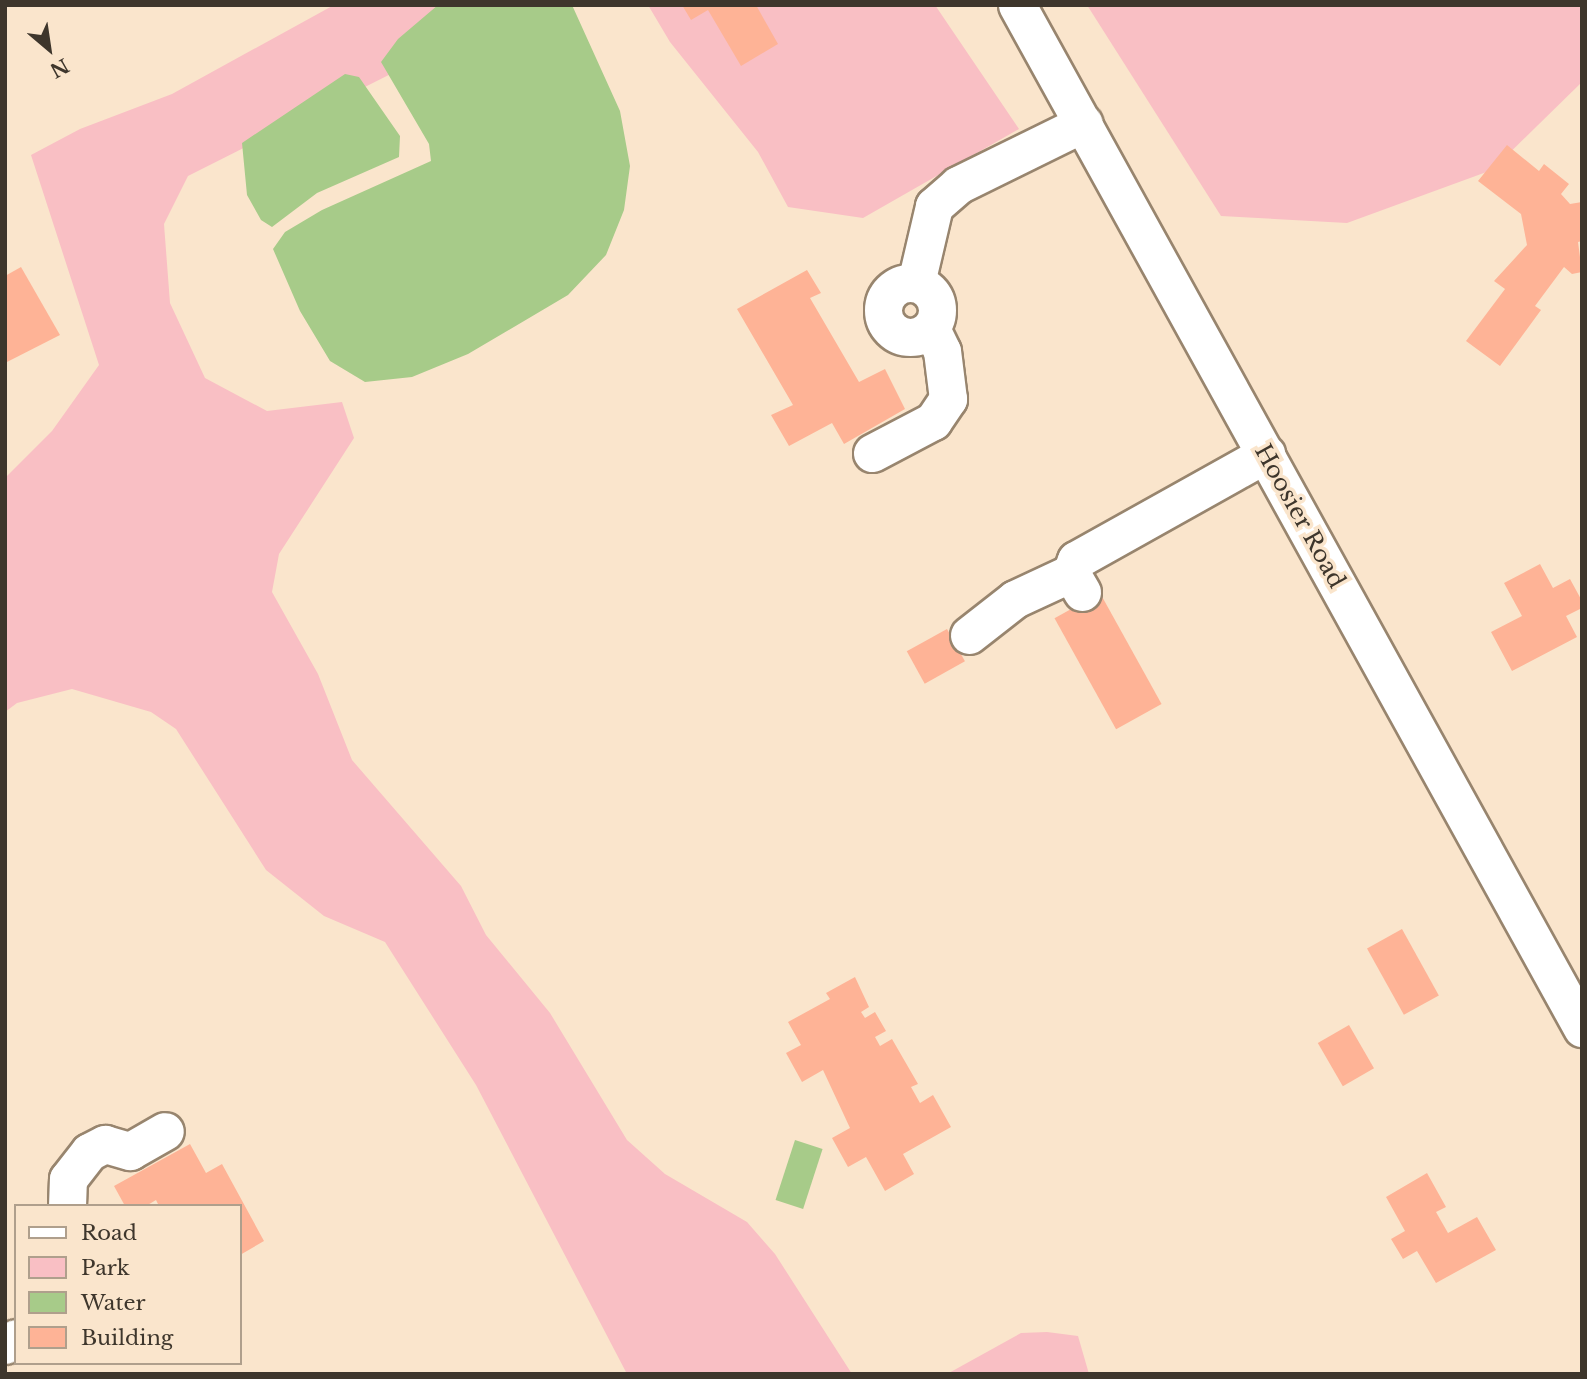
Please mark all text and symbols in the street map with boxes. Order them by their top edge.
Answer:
north arrow [14,14,84,84]
text: N [46,53,73,82]
street label: Hoosier Road [1249,439,1351,593]
legend [14,1204,242,1365]
text: Road [81,1220,137,1246]
text: Park [81,1255,130,1281]
text: Water [81,1290,145,1316]
text: Building [81,1325,173,1351]

